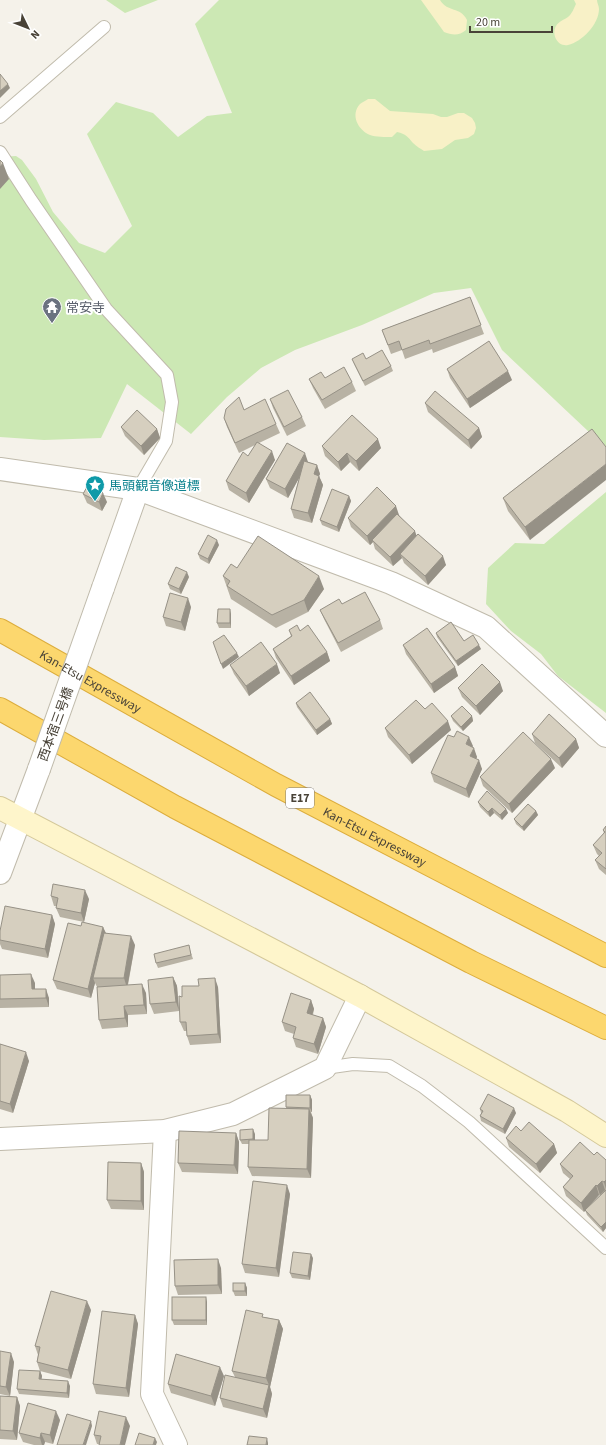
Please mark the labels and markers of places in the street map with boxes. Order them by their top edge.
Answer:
temple icon: 常安寺 [41,296,63,324]
place label: 常安寺 [66,299,105,317]
place icon: 馬頭観音像道標 [84,474,106,502]
place label: 馬頭観音像道標 [109,477,200,495]

